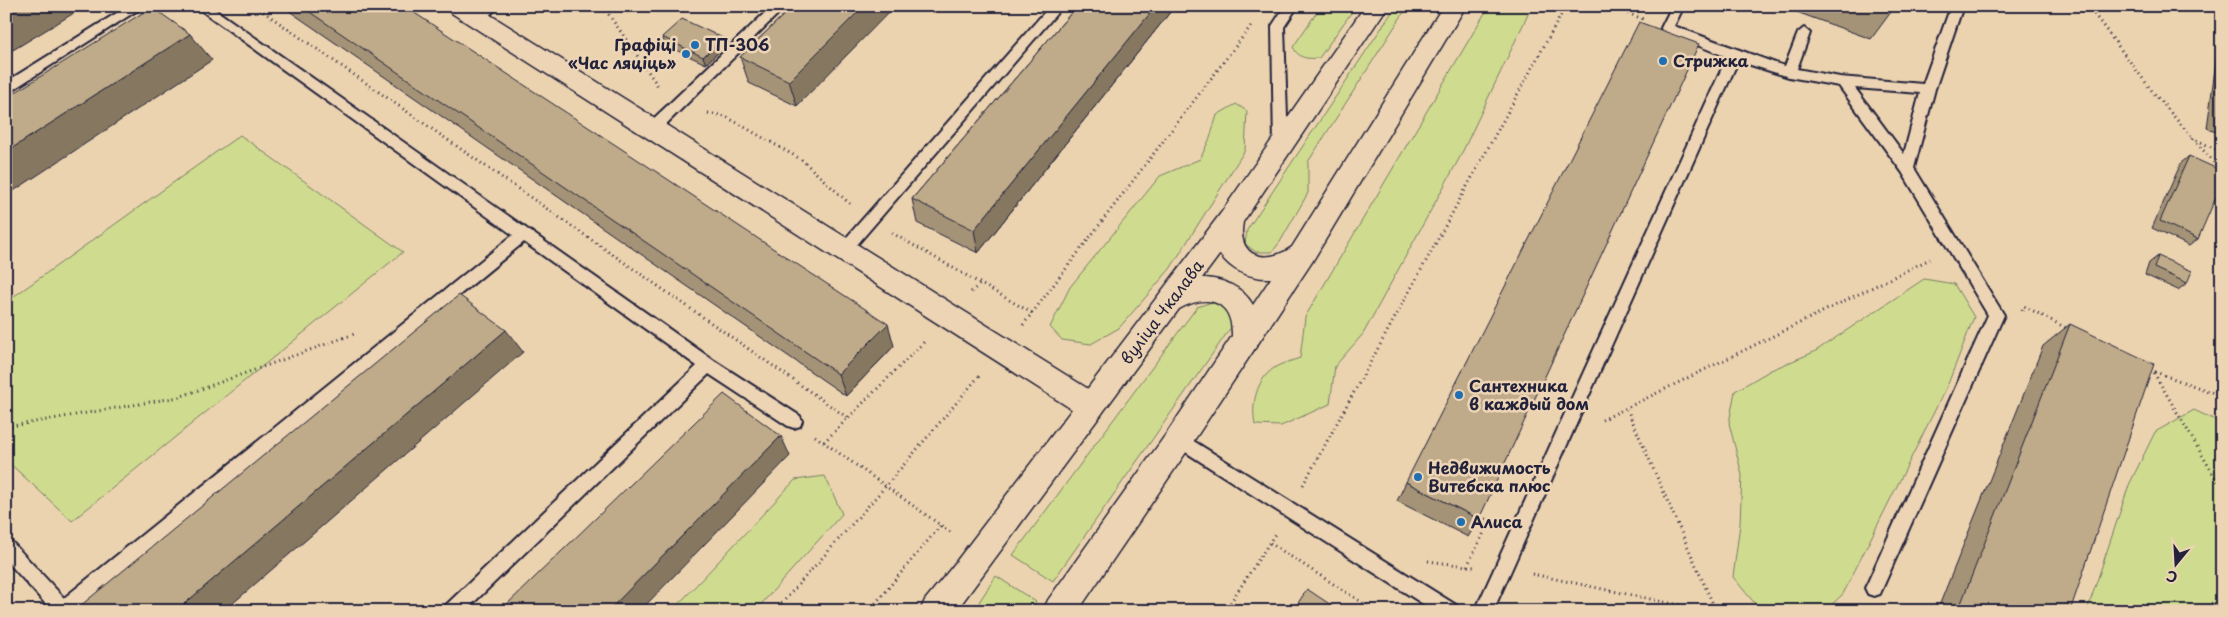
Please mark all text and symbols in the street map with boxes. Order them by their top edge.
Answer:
place label: Графіці «Час ляціць» [568,32,676,74]
place label: ТП-306 [705,32,769,56]
marker: ТП-306 [689,39,701,51]
marker: Графіці «Час ляціць» [680,48,692,60]
place label: Стрижка [1673,48,1749,72]
marker: Стрижка [1657,55,1669,67]
street label: вуліца Чкалава [1114,254,1209,369]
place label: Сантехника в каждый дом [1469,373,1589,415]
marker: Сантехника в каждый дом [1453,389,1465,401]
place label: Недвижимость Витебска плюс [1428,455,1551,497]
marker: Недвижимость Витебска плюс [1412,471,1424,483]
place label: Алиса [1471,509,1523,533]
marker: Алиса [1455,516,1467,528]
north arrow [2150,540,2200,590]
text: С [2164,565,2180,588]

